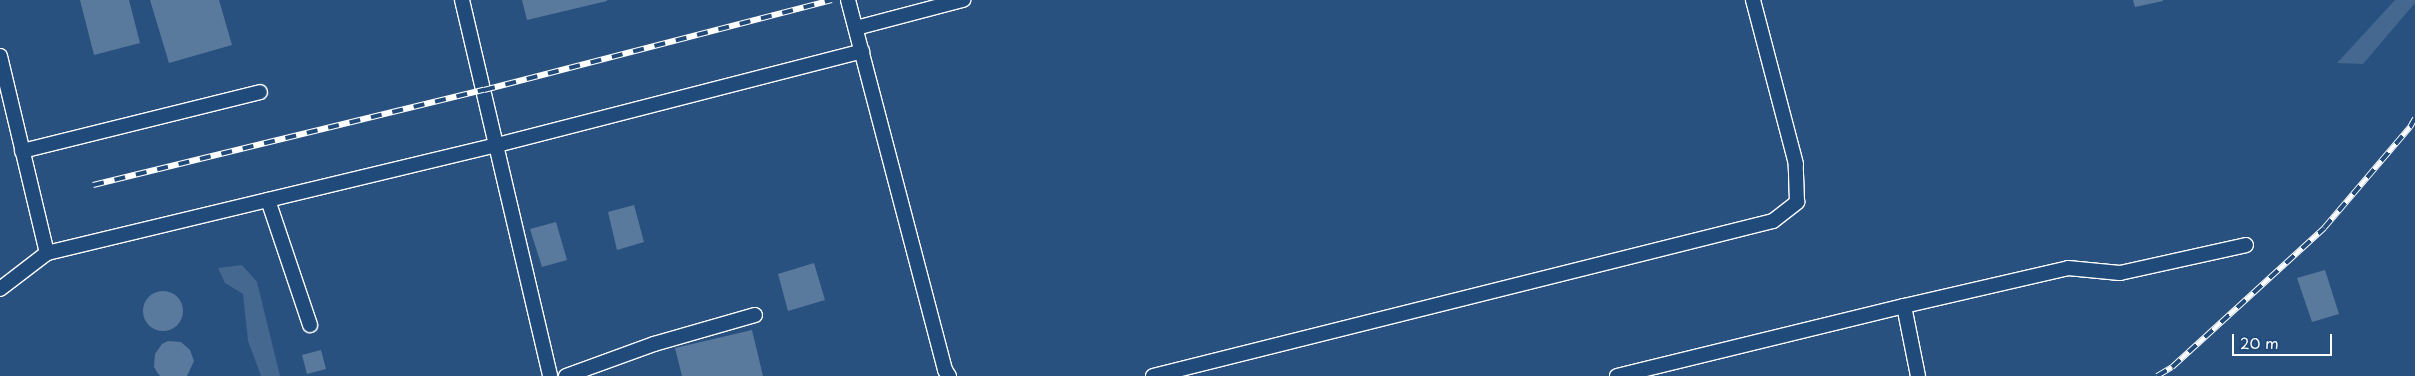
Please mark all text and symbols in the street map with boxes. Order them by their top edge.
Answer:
scale bar [2235,324,2335,356]
text: 20 m [2240,331,2279,354]

